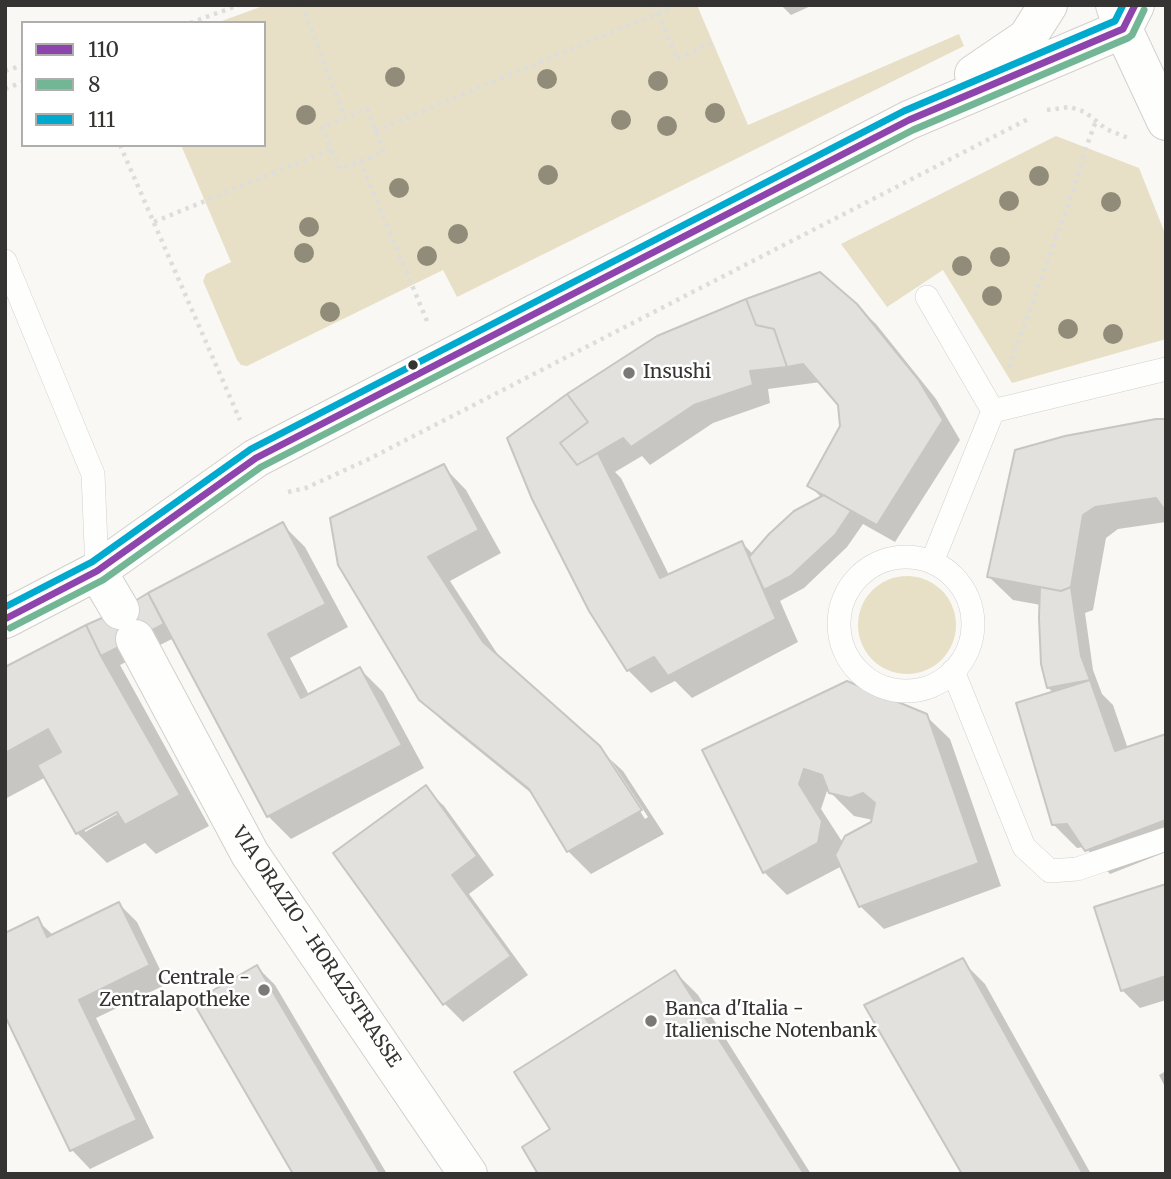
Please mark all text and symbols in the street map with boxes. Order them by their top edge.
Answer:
legend [21,21,266,147]
text: 110 [88,36,119,63]
text: 8 [88,71,101,98]
text: 111 [88,106,115,133]
unlabelled marker [406,358,420,372]
place label: Insushi [643,362,711,384]
marker: Insushi [621,365,637,381]
street label: VIA ORAZIO - HORAZSTRASSE [227,822,405,1072]
place label: Centrale - Zentralapotheke [99,968,250,1012]
marker: Centrale - Zentralapotheke [256,982,272,998]
place label: Banca d'Italia - Italienische Notenbank [665,999,877,1043]
marker: Banca d'Italia - Italienische Notenbank [643,1013,659,1029]

